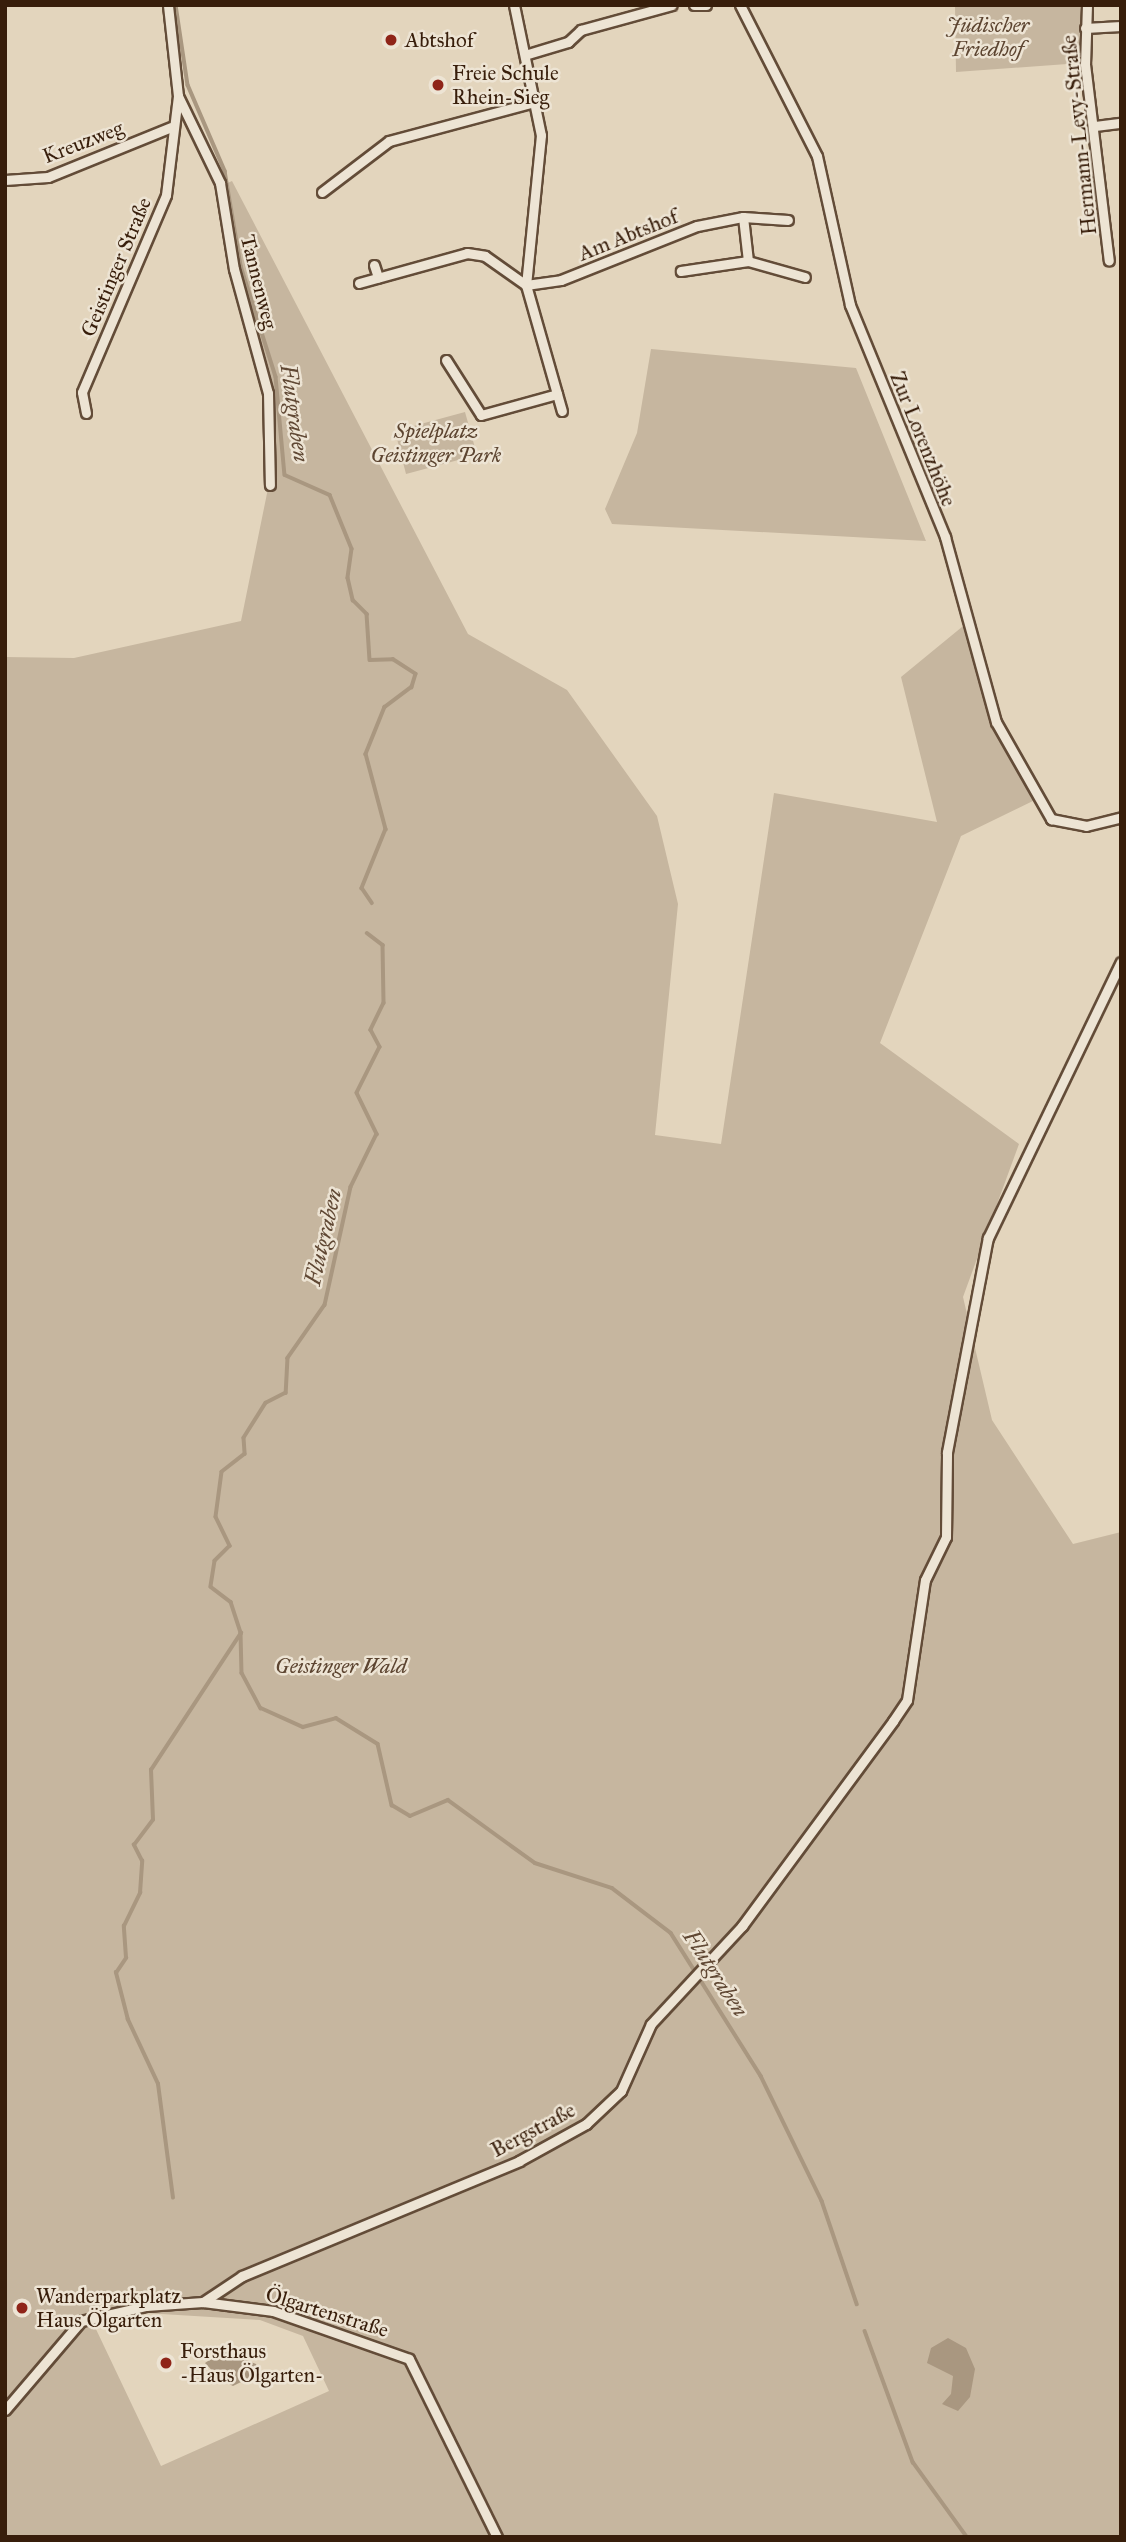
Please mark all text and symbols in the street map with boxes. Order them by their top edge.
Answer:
park label: Jüdischer Friedhof [947,12,1029,62]
place label: Abtshof [405,27,474,53]
marker: Abtshof [383,32,399,48]
street label: Hermann-Levy-Straße [1056,34,1102,236]
place label: Freie Schule Rhein-Sieg [452,60,559,110]
marker: Freie Schule Rhein-Sieg [430,77,446,93]
street label: Kreuzweg [39,115,127,169]
street label: Geistinger Straße [75,194,157,340]
street label: Am Abtshof [575,204,681,266]
street label: Tannenweg [235,232,283,332]
water label: Flutgraben [274,362,316,464]
street label: Zur Lorenzhöhe [885,368,961,510]
park label: Spielplatz Geistinger Park [371,418,501,468]
water label: Flutgraben [298,1186,348,1288]
park label: Geistinger Wald [275,1653,407,1679]
water label: Flutgraben [678,1924,754,2022]
street label: Bergstraße [487,2097,579,2163]
street label: Ölgartenstraße [262,2281,392,2343]
place label: Wanderparkplatz Haus Ölgarten [36,2283,181,2333]
marker: Wanderparkplatz Haus Ölgarten [14,2300,30,2316]
place label: Forsthaus -Haus Ölgarten- [180,2338,323,2388]
marker: Forsthaus -Haus Ölgarten- [158,2355,174,2371]

